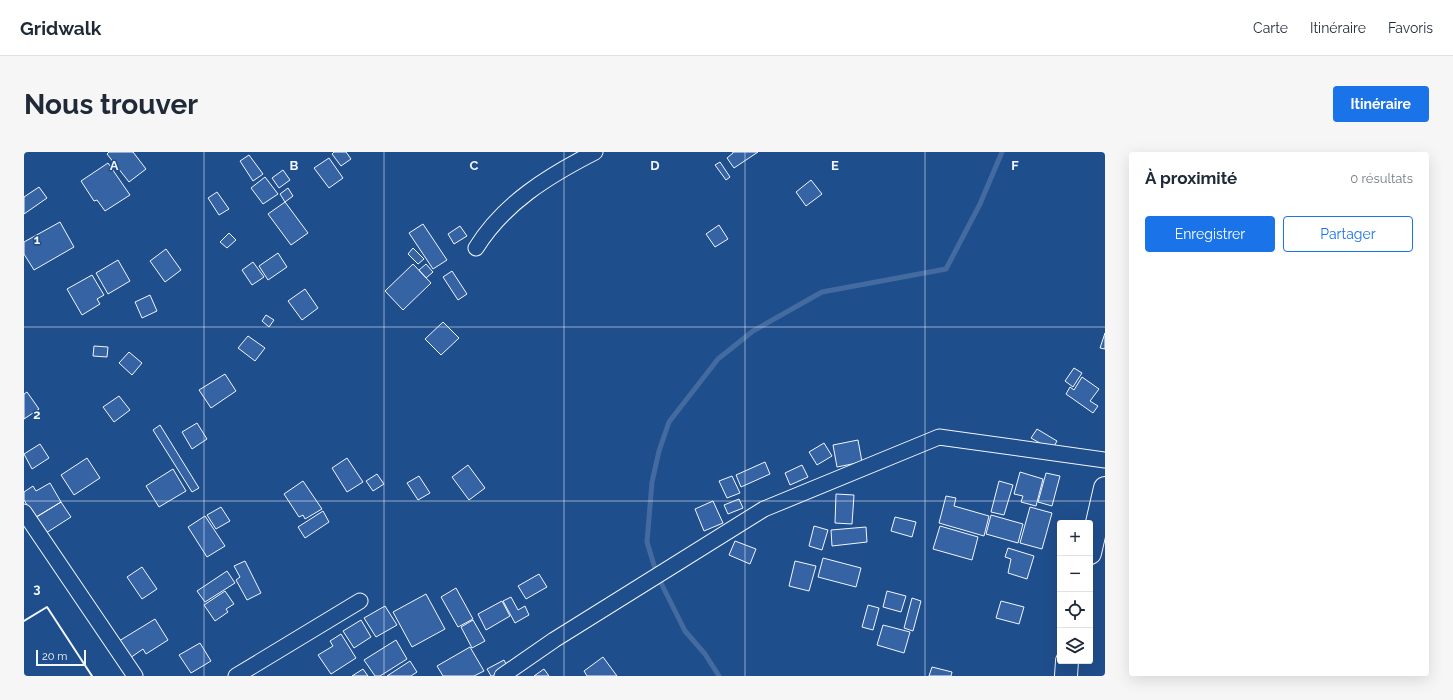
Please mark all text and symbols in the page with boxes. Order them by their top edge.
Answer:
text: Gridwalk [20,17,101,39]
text: Carte [1253,20,1288,36]
text: Itinéraire [1310,20,1366,36]
text: Favoris [1388,20,1433,36]
button: Itinéraire [1333,86,1429,122]
text: Nous trouver [24,88,198,121]
text: A [110,158,119,173]
text: B [290,158,299,173]
text: C [470,158,479,173]
text: D [650,158,660,173]
text: E [831,158,839,173]
text: F [1011,158,1019,173]
text: À proximité [1145,168,1237,188]
text: 0 résultats [1350,171,1413,186]
button: Enregistrer [1145,216,1275,252]
button: Partager [1283,216,1413,252]
text: 1 [34,232,41,247]
text: 2 [33,407,41,422]
map controls [1057,520,1093,664]
button: + [1057,520,1093,556]
button: − [1057,556,1093,592]
text: 3 [33,581,41,596]
button: locate [1057,592,1093,628]
button: layers [1057,628,1093,664]
scale bar [36,648,86,667]
text: 20 m [42,650,67,663]

